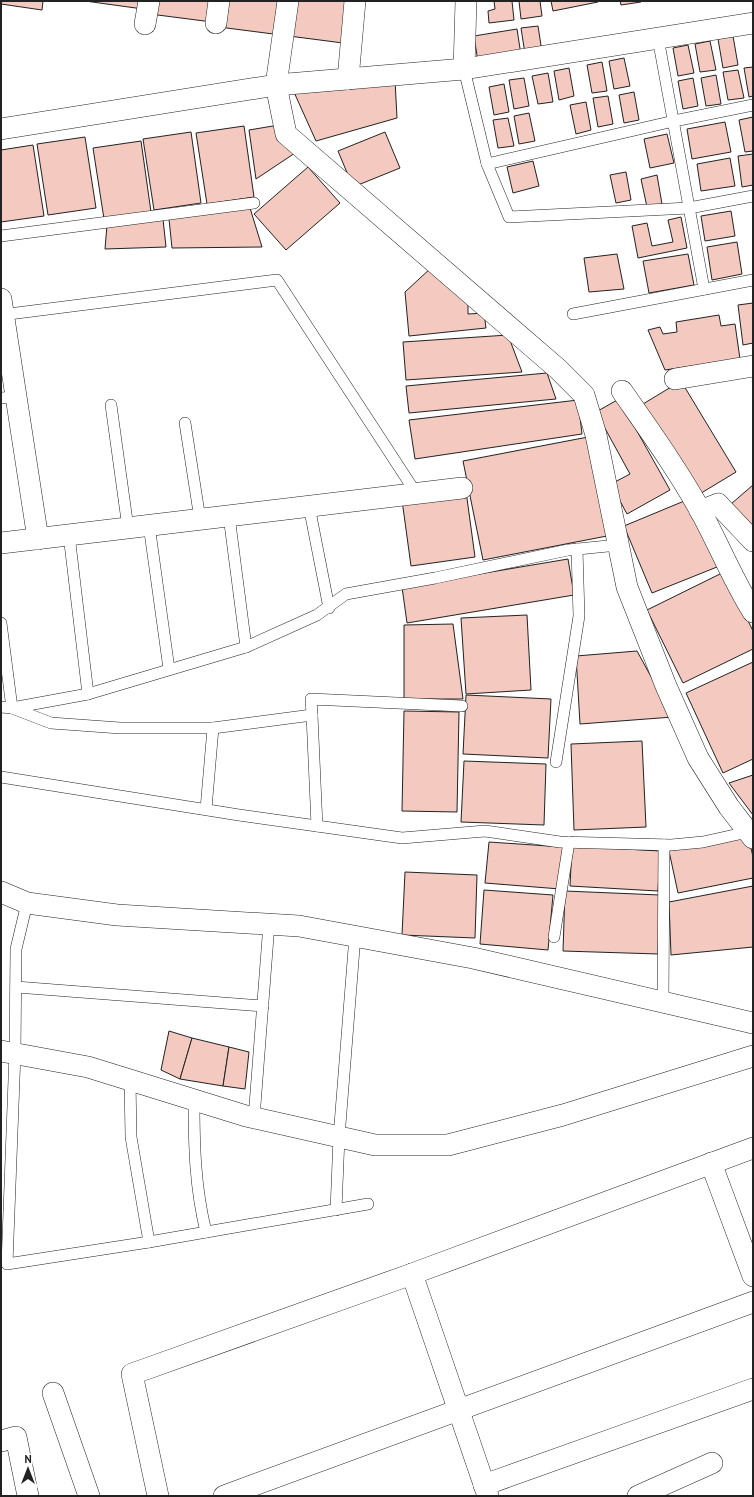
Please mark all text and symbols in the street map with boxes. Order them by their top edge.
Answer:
north arrow [8,1449,48,1489]
text: N [24,1452,32,1466]

